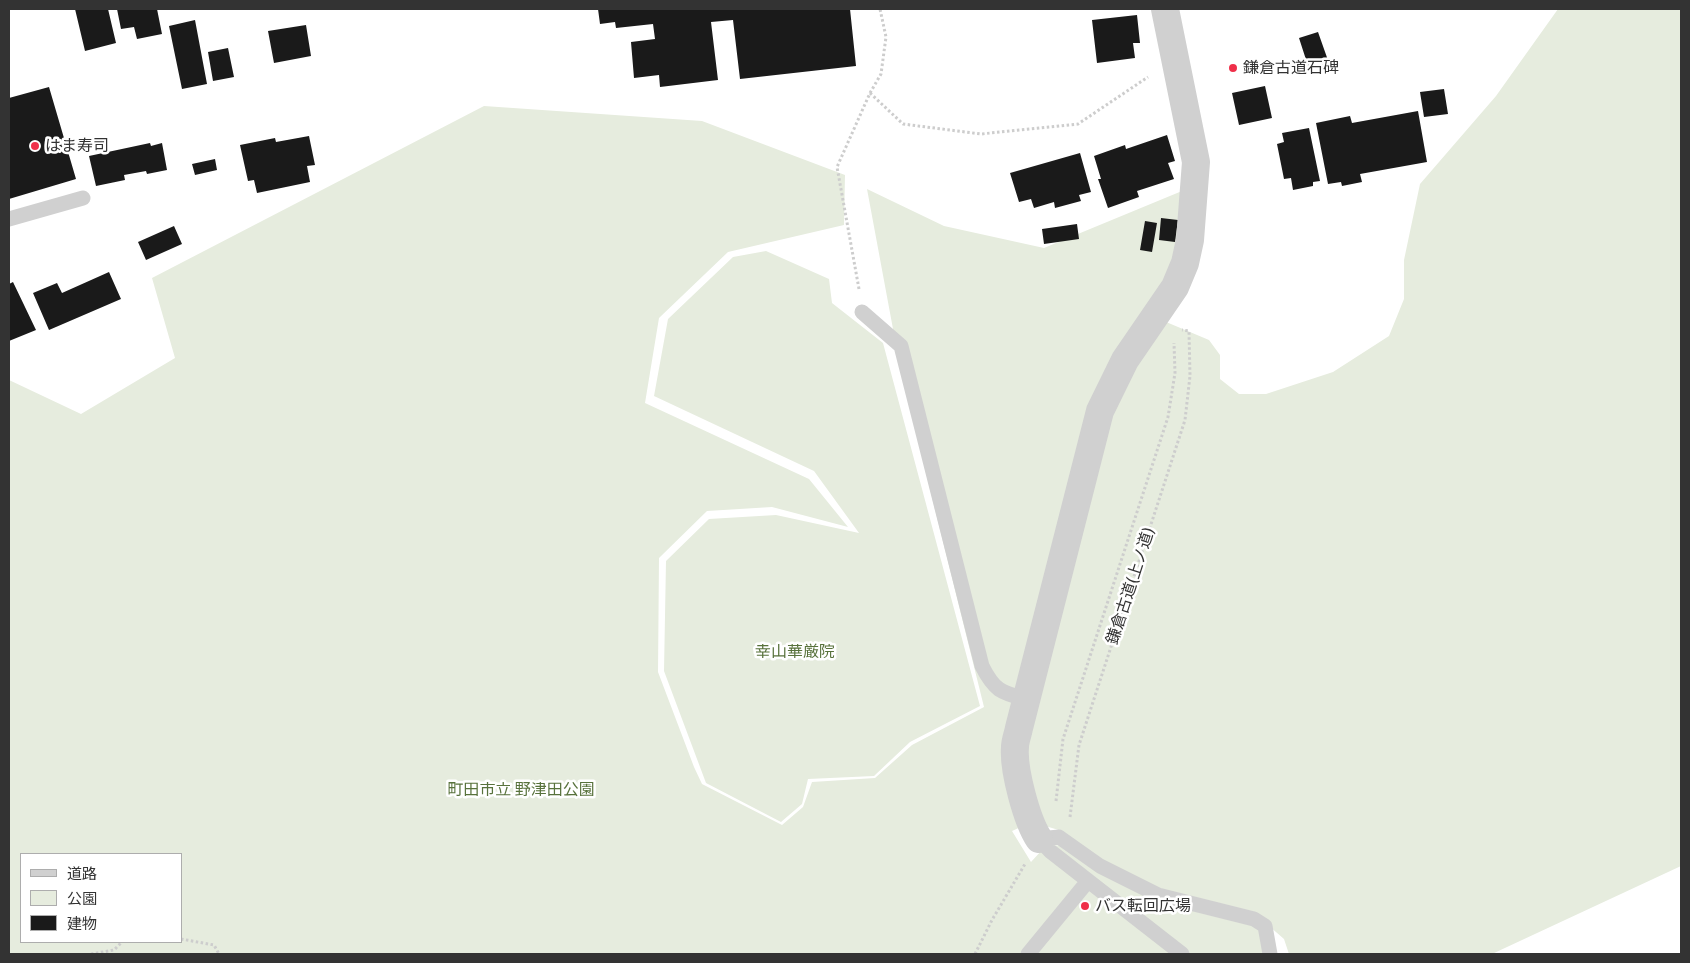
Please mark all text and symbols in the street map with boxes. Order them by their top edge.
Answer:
place label: 鎌倉古道石碑 [1243,58,1339,78]
marker: 鎌倉古道石碑 [1227,62,1239,74]
place label: はま寿司 [45,136,109,156]
marker: はま寿司 [29,140,41,152]
street label: 鎌倉古道(上ノ道) [1103,525,1159,647]
park label: 幸山華厳院 [755,642,835,662]
park label: 町田市立 野津田公園 [447,780,595,800]
legend [20,853,182,943]
text: 道路 [67,865,97,883]
text: 公園 [67,890,97,908]
place label: バス転回広場 [1095,896,1191,916]
marker: バス転回広場 [1079,900,1091,912]
text: 建物 [67,915,97,933]

